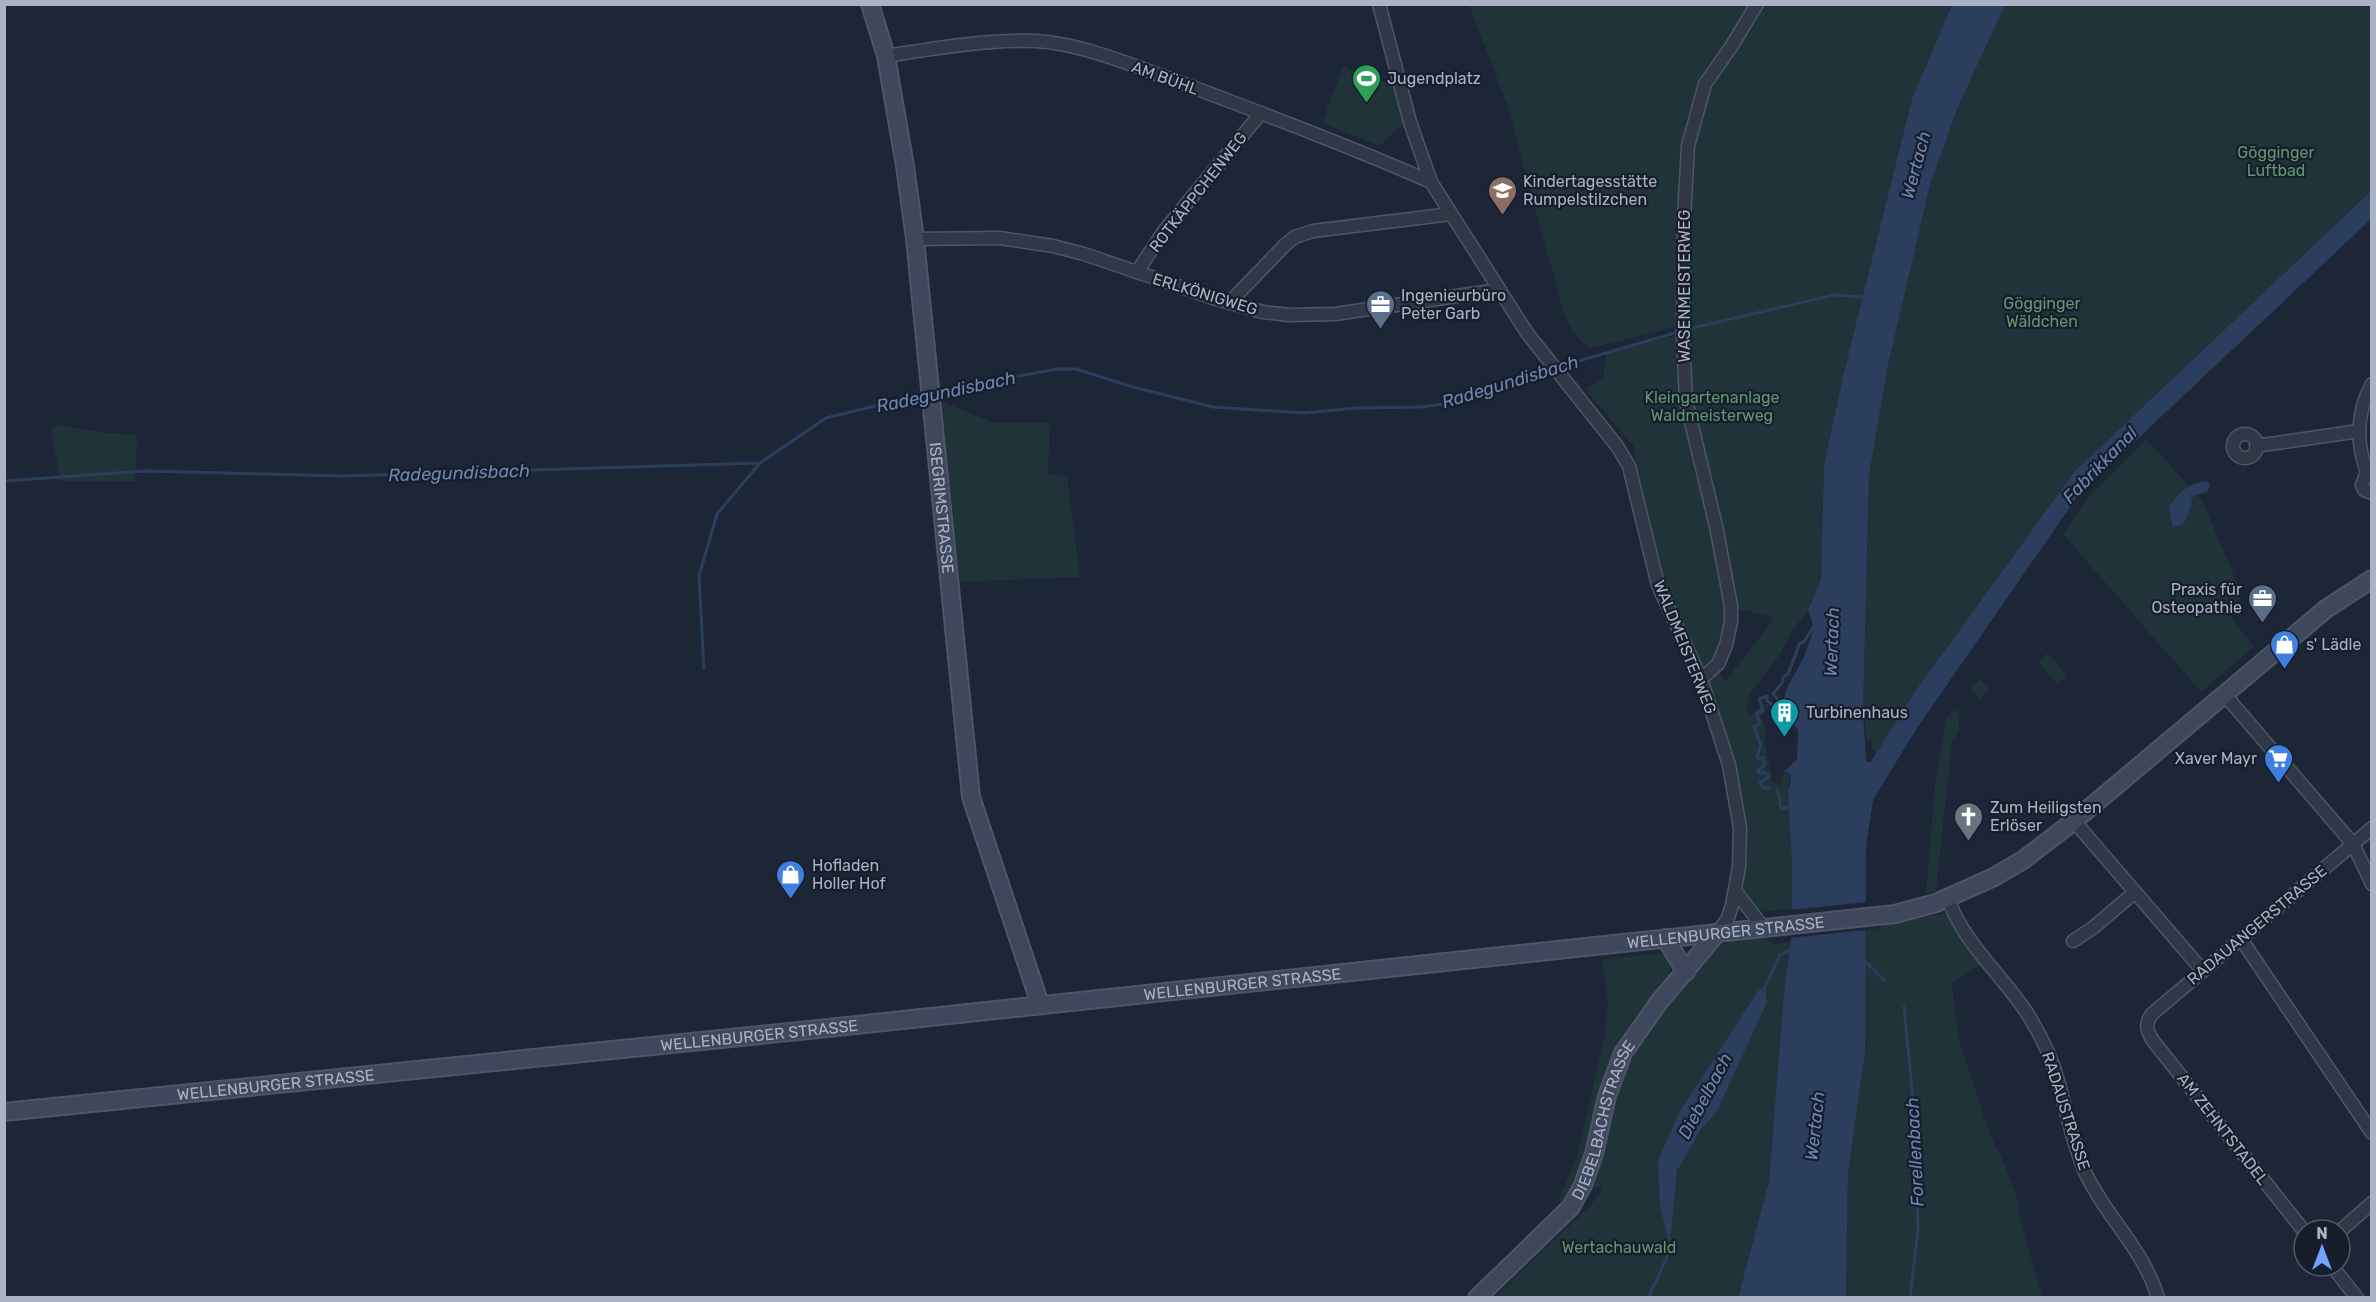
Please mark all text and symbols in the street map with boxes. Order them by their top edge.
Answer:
street label: AM BÜHL [1129,57,1201,99]
sports icon: Jugendplatz [1350,62,1382,104]
place label: Jugendplatz [1387,69,1481,88]
street label: ROTKÄPPCHENWEG [1145,128,1251,256]
water label: Wertach [1896,129,1936,201]
park label: Gögginger Luftbad [2237,143,2315,180]
place label: Kindertagesstätte Rumpelstilzchen [1523,172,1657,209]
school or university icon: Kindertagesstätte Rumpelstilzchen [1486,174,1518,216]
street label: WASENMEISTERWEG [1675,210,1694,362]
street label: ERLKÖNIGWEG [1150,269,1260,319]
place label: Ingenieurbüro Peter Garb [1401,286,1506,323]
office icon: Ingenieurbüro Peter Garb [1364,288,1396,330]
park label: Gögginger Wäldchen [2003,294,2081,331]
water label: Radegundisbach [1439,351,1581,413]
water label: Radegundisbach [874,366,1018,418]
park label: Kleingartenanlage Waldmeisterweg [1644,388,1780,425]
water label: Fabrikkanal [2058,422,2142,508]
street label: ISEGRIMSTRASSE [926,441,958,575]
water label: Radegundisbach [388,460,530,486]
street label: WALDMEISTERWEG [1650,577,1720,717]
place label: Praxis für Osteopathie [2151,580,2242,617]
office icon: Praxis für Osteopathie [2247,582,2279,624]
water label: Wertach [1820,607,1844,677]
shop icon: s' Lädle [2269,628,2301,670]
place label: s' Lädle [2306,635,2361,654]
building icon: Turbinenhaus [1769,696,1801,738]
place label: Turbinenhaus [1806,703,1908,722]
supermarket icon: Xaver Mayr [2262,742,2294,784]
place label: Xaver Mayr [2175,749,2257,768]
place label: Zum Heiligsten Erlöser [1990,798,2102,835]
church icon: Zum Heiligsten Erlöser [1953,800,1985,842]
place label: Hofladen Holler Hof [812,856,886,893]
shop icon: Hofladen Holler Hof [775,858,807,900]
street label: RADAUANGERSTRASSE [2183,861,2331,989]
street label: WELLENBURGER STRASSE [1626,912,1825,952]
street label: WELLENBURGER STRASSE [1143,964,1342,1004]
street label: WELLENBURGER STRASSE [659,1015,859,1055]
street label: DIEBELBACHSTRASSE [1567,1036,1639,1203]
water label: Diebelbach [1673,1049,1737,1143]
street label: RADAUSTRASSE [2038,1049,2094,1173]
street label: WELLENBURGER STRASSE [176,1065,375,1104]
street label: AM ZEHNTSTADEL [2173,1069,2273,1189]
water label: Wertach [1800,1090,1830,1162]
water label: Forellenbach [1901,1097,1929,1207]
north arrow [2292,1218,2352,1278]
text: N [2316,1224,2328,1243]
park label: Wertachauwald [1562,1238,1676,1257]

